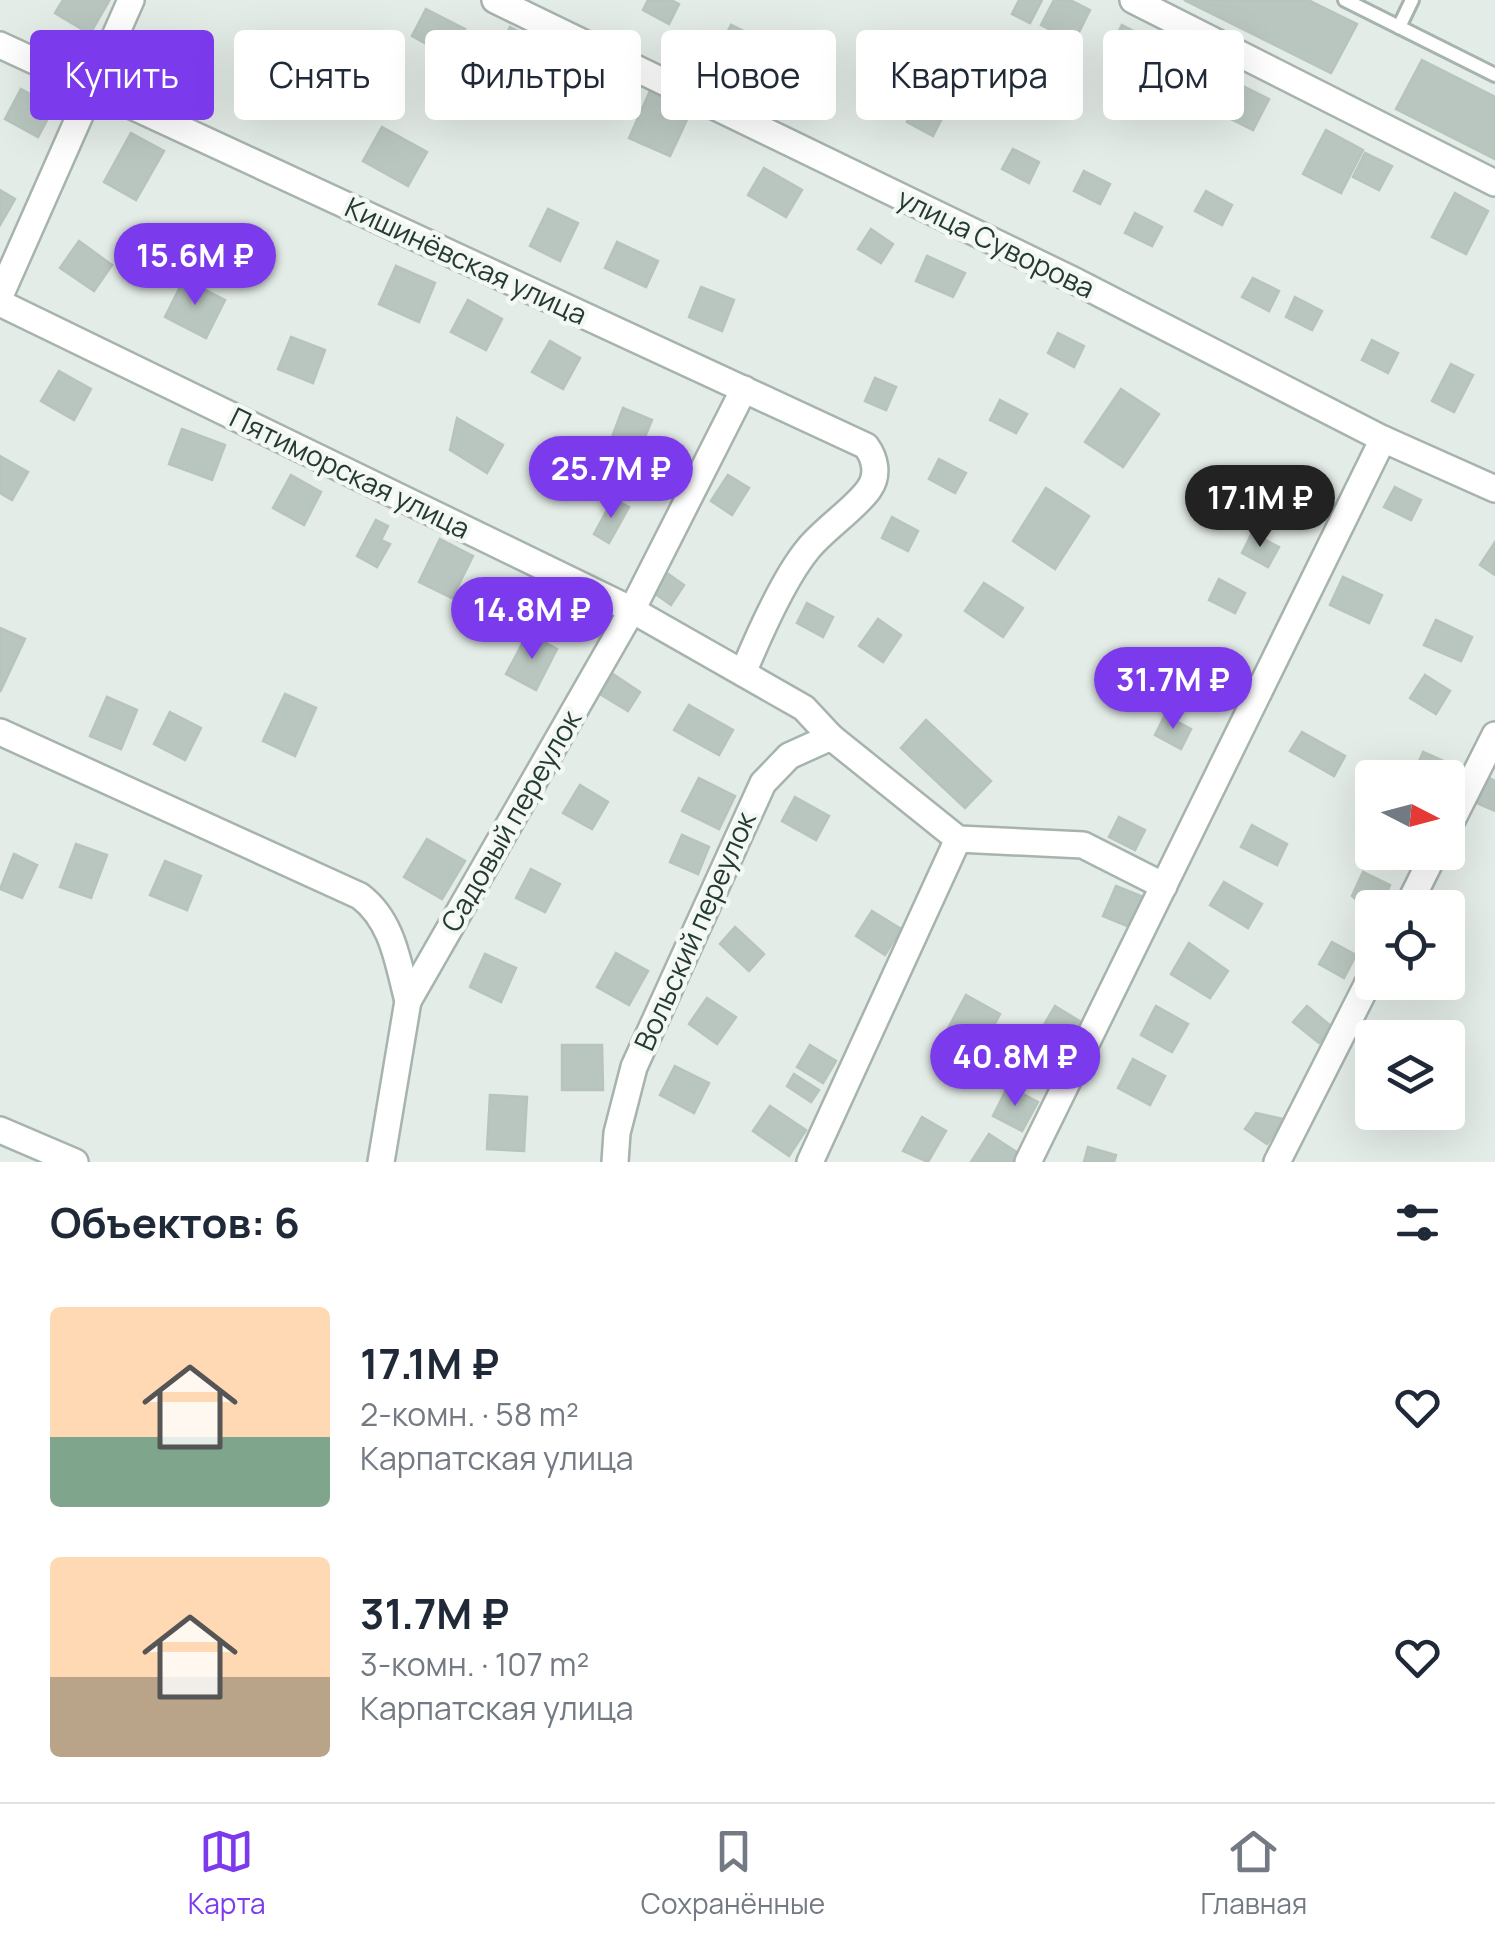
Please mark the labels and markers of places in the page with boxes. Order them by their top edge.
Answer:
pin: 15.6M ₽ [103,223,287,308]
pin: 25.7M ₽ [519,436,703,521]
pin: 17.1M ₽ [1168,465,1352,550]
pin: 14.8M ₽ [440,577,624,662]
pin: 31.7M ₽ [1081,647,1265,732]
pin: 40.8M ₽ [923,1024,1107,1109]

